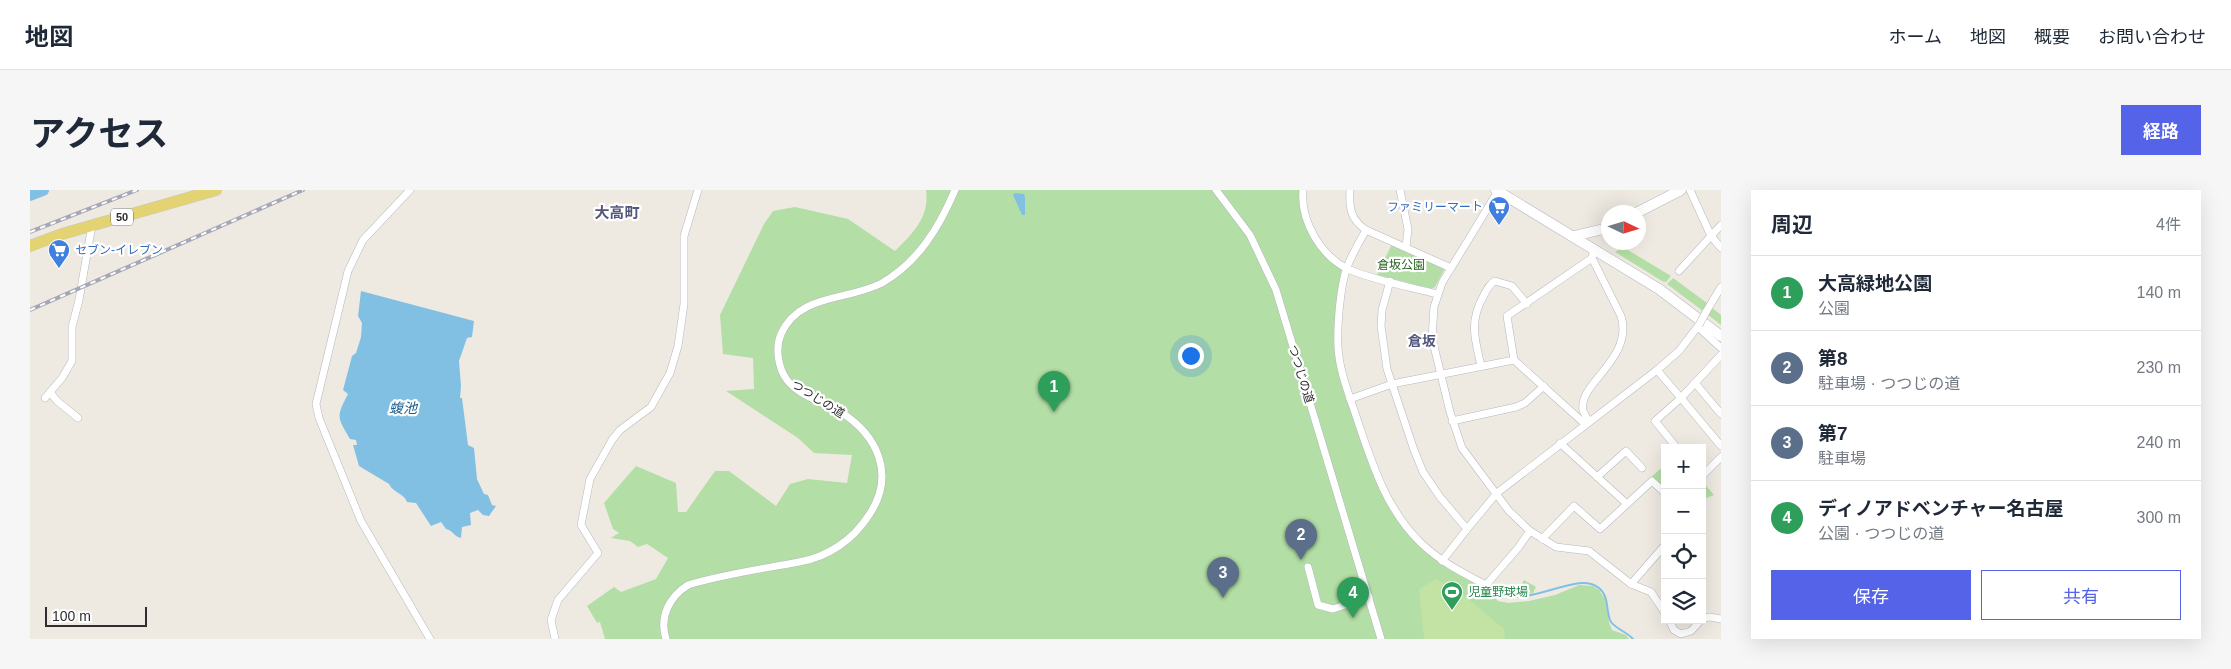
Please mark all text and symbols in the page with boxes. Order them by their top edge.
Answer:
text: 地図 [25,23,73,50]
text: ホーム [1889,27,1942,47]
text: 地図 [1970,27,2006,47]
text: 概要 [2034,27,2070,47]
text: お問い合わせ [2098,27,2206,47]
button: 経路 [2121,105,2201,155]
text: アクセス [30,114,168,153]
supermarket icon: ファミリーマート [1487,195,1511,226]
place label: ファミリーマート [1387,200,1483,214]
district label: 大高町 [594,204,640,221]
north arrow [1601,205,1646,250]
road number: 50 [111,208,133,226]
text: 周辺 [1771,213,1813,236]
text: 4件 [2156,216,2181,233]
supermarket icon: セブン-イレブン [47,238,71,269]
place label: セブン-イレブン [75,243,163,257]
park label: 倉坂公園 [1377,258,1425,272]
text: 大高緑地公園 [1818,273,1932,294]
text: 1 [1783,284,1791,301]
text: 140 m [2137,284,2181,301]
text: 公園 [1818,300,1850,317]
district label: 倉坂 [1408,333,1436,349]
your location [1178,343,1204,369]
street label: つつじの道 [1286,343,1316,405]
text: 第8 [1818,348,1848,369]
text: 2 [1783,359,1791,376]
text: 230 m [2137,359,2181,376]
pin: 1 [1038,371,1070,412]
text: 駐車場 · つつじの道 [1818,375,1960,392]
street label: つつじの道 [789,377,847,421]
water label: 蝮池 [389,400,419,416]
text: 第7 [1818,423,1848,444]
text: 3 [1783,434,1791,451]
text: 240 m [2137,434,2181,451]
map controls [1661,444,1706,624]
button: + [1661,444,1706,489]
text: 駐車場 [1818,450,1866,467]
button: − [1661,489,1706,534]
text: ディノアドベンチャー名古屋 [1818,498,2063,519]
text: 4 [1783,509,1791,526]
text: 300 m [2137,509,2181,526]
pin: 2 [1285,519,1317,560]
text: 公園 · つつじの道 [1818,525,1944,542]
button: locate [1661,534,1706,579]
pin: 3 [1207,557,1239,598]
button: 保存 [1771,570,1971,620]
button: 共有 [1981,570,2181,620]
pin: 4 [1337,577,1369,618]
button: layers [1661,579,1706,624]
sports icon: 児童野球場 [1440,580,1464,611]
place label: 児童野球場 [1468,585,1528,599]
scale bar [45,604,148,627]
text: 100 m [52,608,91,624]

